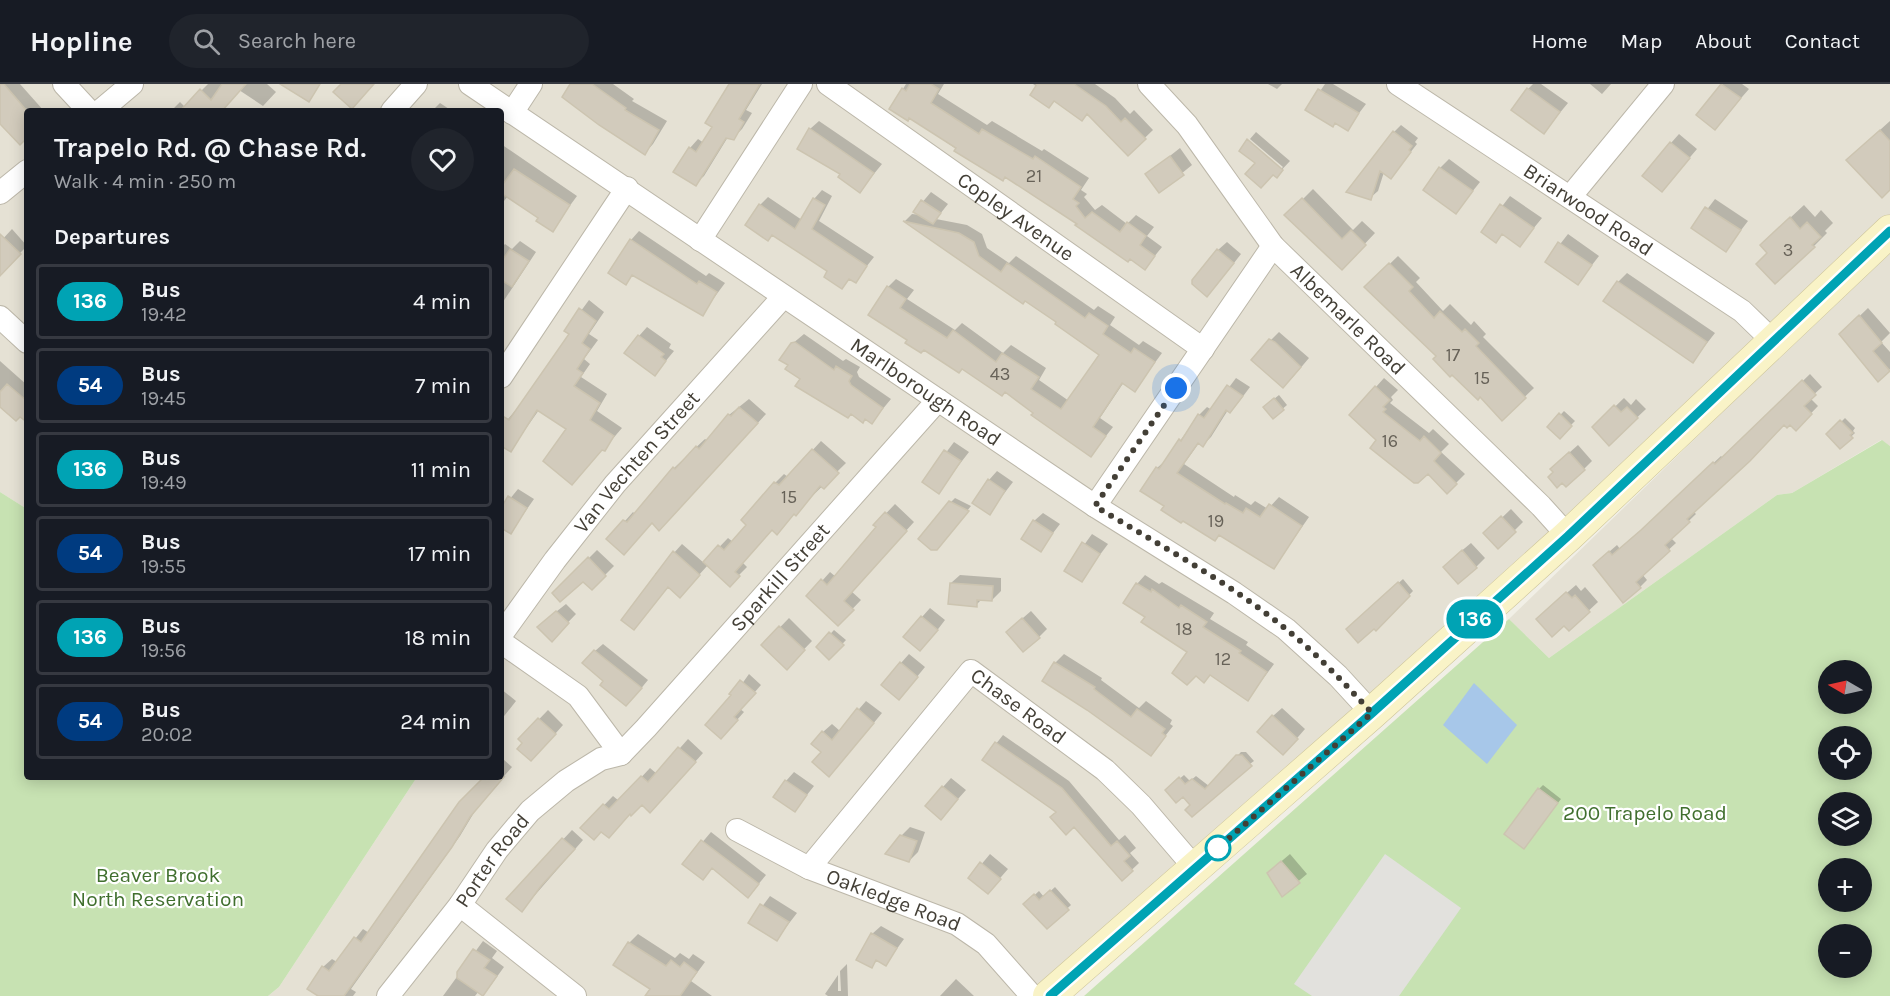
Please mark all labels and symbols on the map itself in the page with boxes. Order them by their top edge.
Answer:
street label: Briarwood Road [1519,158,1658,261]
house number: 21 [1026,165,1042,187]
street label: Copley Avenue [953,167,1079,266]
house number: 3 [1783,239,1793,261]
street label: Albemarle Road [1286,258,1410,380]
street label: Marlborough Road [846,332,1006,451]
house number: 17 [1446,344,1461,366]
house number: 43 [990,363,1010,385]
house number: 15 [1474,367,1490,389]
your location [1161,373,1191,403]
street label: Van Vechten Street [569,386,705,538]
house number: 16 [1382,430,1398,452]
house number: 15 [781,486,797,508]
house number: 19 [1208,510,1224,532]
street label: Sparkill Street [726,518,835,636]
line badge: 136 [1440,600,1510,638]
house number: 18 [1175,618,1193,640]
house number: 12 [1215,648,1231,670]
north arrow [1818,660,1872,714]
street label: Chase Road [966,663,1071,749]
park label: 200 Trapelo Road [1563,801,1727,825]
street label: Porter Road [450,809,534,912]
unlabelled marker [1205,835,1231,861]
park label: Beaver Brook North Reservation [72,863,244,911]
street label: Oakledge Road [823,864,964,936]

